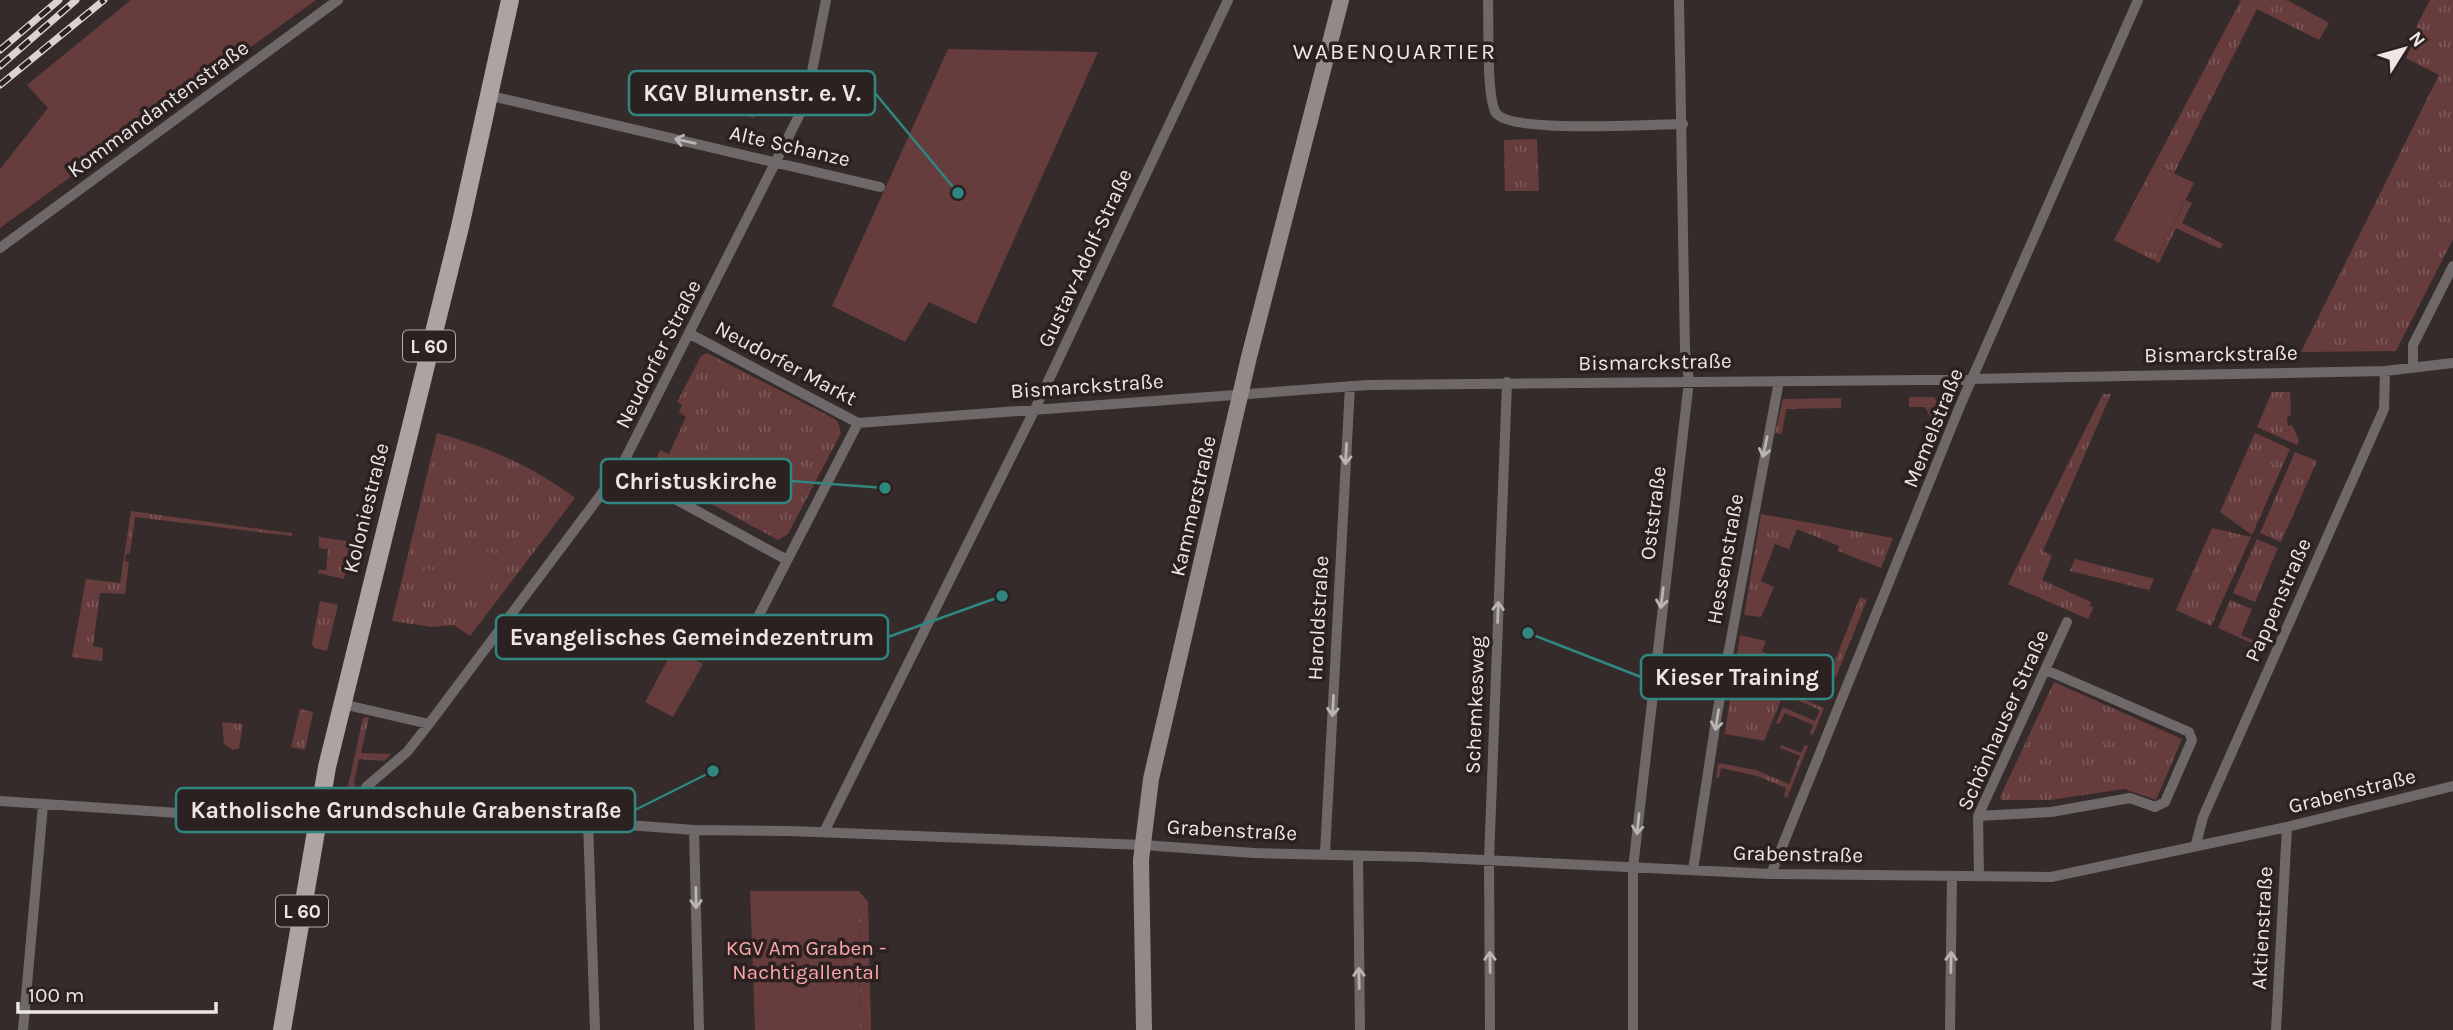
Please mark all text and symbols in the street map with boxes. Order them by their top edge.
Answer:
north arrow [2369,14,2439,84]
text: N [2404,27,2430,51]
street label: Kommandantenstraße [63,35,253,183]
district label: WABENQUARTIER [1293,38,1497,65]
callout: KGV Blumenstr. e. V. [629,71,875,115]
text: KGV Blumenstr. e. V. [643,80,861,107]
street label: Alte Schanze [727,120,853,172]
one-way arrow [674,134,697,147]
street label: Gustav-Adolf-Straße [1033,165,1137,351]
street label: Neudorfer Straße [610,276,706,432]
street label: Neudorfer Markt [711,316,861,410]
road number: L 60 [403,330,455,362]
street label: Bismarckstraße [2144,341,2298,367]
street label: Bismarckstraße [1578,349,1732,375]
street label: Memelstraße [1898,365,1968,491]
street label: Bismarckstraße [1010,369,1164,403]
street label: Kammerstraße [1165,433,1221,579]
one-way arrow [1757,435,1771,458]
street label: Koloniestraße [338,441,394,575]
one-way arrow [1340,442,1353,465]
callout: Christuskirche [601,459,791,503]
street label: Oststraße [1635,465,1671,561]
text: Christuskirche [615,468,777,495]
street label: Hessenstraße [1702,492,1748,626]
street label: Pappenstraße [2240,534,2316,666]
street label: Haroldstraße [1303,555,1333,681]
one-way arrow [1656,586,1669,609]
one-way arrow [1492,601,1505,624]
callout: Evangelisches Gemeindezentrum [496,615,888,659]
text: Evangelisches Gemeindezentrum [510,624,874,651]
street label: Schönhauser Straße [1952,626,2054,814]
street label: Schemkesweg [1461,635,1489,774]
callout: Kieser Training [1641,655,1833,699]
text: Kieser Training [1655,664,1819,691]
one-way arrow [1326,694,1339,716]
one-way arrow [1710,708,1723,731]
street label: Grabenstraße [2286,764,2418,818]
callout: Katholische Grundschule Grabenstraße [176,788,635,832]
text: Katholische Grundschule Grabenstraße [190,797,622,824]
one-way arrow [1631,812,1644,835]
street label: Grabenstraße [1166,815,1298,845]
street label: Grabenstraße [1733,841,1863,867]
street label: Aktienstraße [2247,866,2277,990]
one-way arrow [689,886,703,909]
road number: L 60 [276,896,328,926]
park label: KGV Am Graben - Nachtigallental [726,936,886,984]
one-way arrow [1483,951,1496,974]
one-way arrow [1944,951,1958,974]
one-way arrow [1352,967,1366,990]
scale bar [18,970,215,1014]
text: 100 m [28,983,85,1007]

